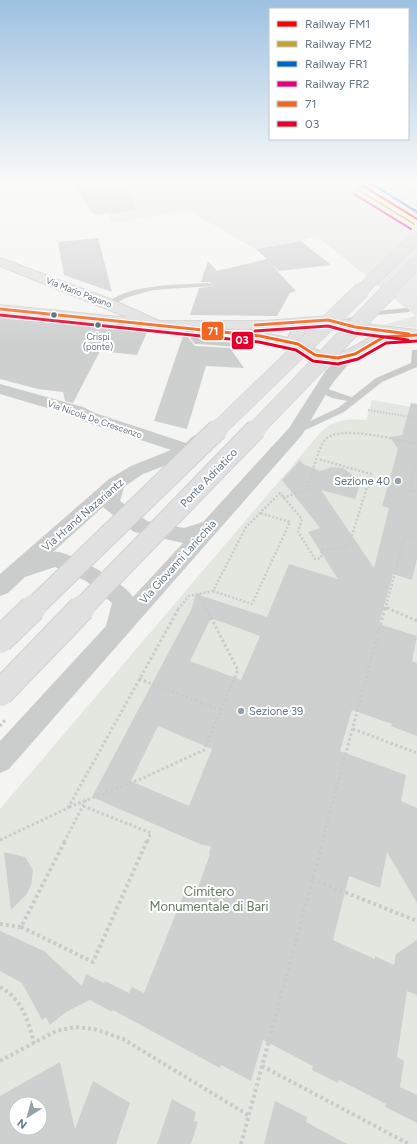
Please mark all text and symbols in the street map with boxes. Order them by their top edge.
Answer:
legend [269,8,409,140]
text: Railway FM1 [305,17,370,31]
text: Railway FM2 [305,37,372,51]
text: Railway FR1 [305,57,368,71]
text: Railway FR2 [305,77,369,91]
text: 71 [305,97,316,111]
text: 03 [305,117,319,131]
street label: Via Mario Pagano [44,274,114,310]
unlabelled marker [49,310,59,320]
marker: Crispi (ponte) [93,320,103,330]
line badge: 71 [201,321,224,341]
text: 71 [208,325,218,338]
place label: Crispi (ponte) [83,331,113,352]
line badge: 03 [231,331,254,350]
text: 03 [235,334,249,347]
street label: Via Nicola De Crescenzo [46,398,144,440]
street label: Ponte Adriatico [178,446,240,510]
place label: Sezione 40 [334,475,390,488]
street label: Via Hrand Nazariantz [39,476,127,554]
marker: Sezione 40 [393,476,403,486]
street label: Via Giovanni Laricchia [137,517,219,607]
place label: Sezione 39 [249,705,303,718]
marker: Sezione 39 [236,706,246,716]
park label: Cimitero Monumentale di Bari [150,884,268,914]
north arrow [8,1096,48,1136]
text: N [15,1116,30,1131]

